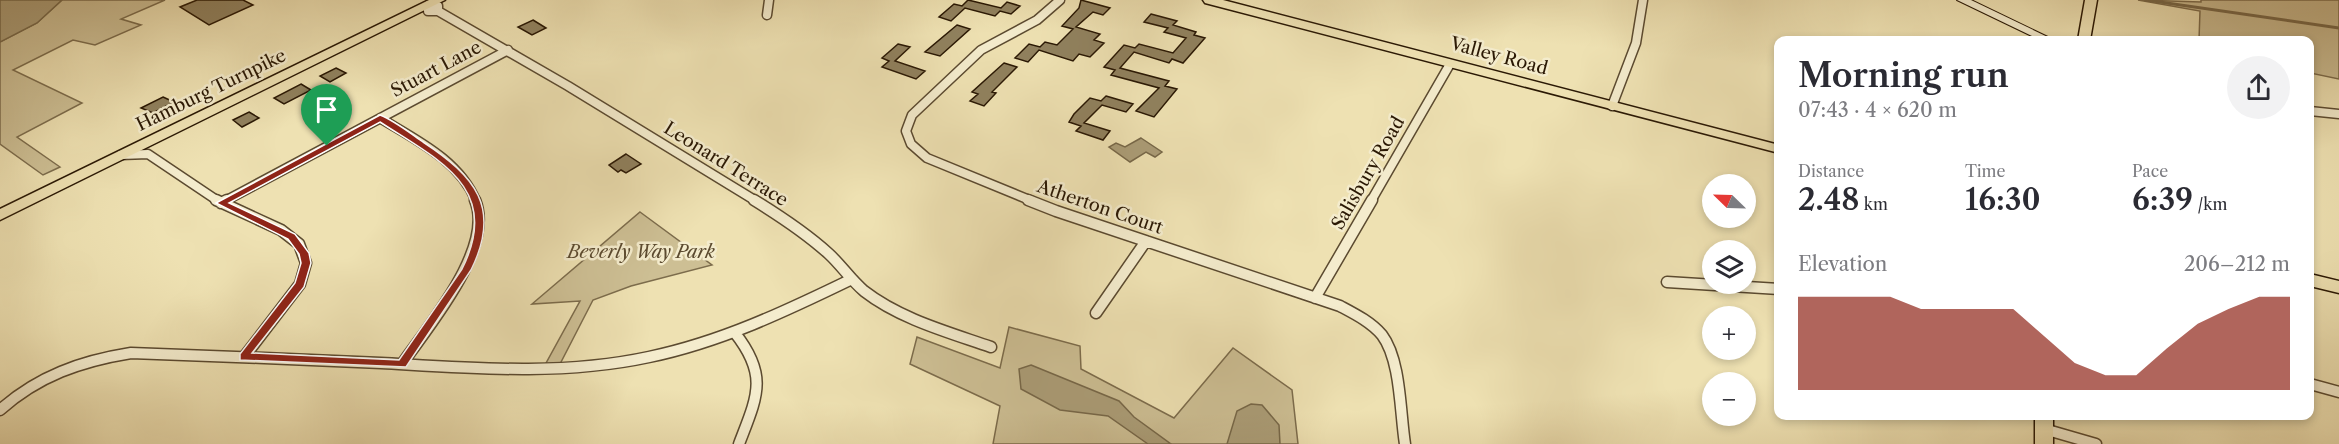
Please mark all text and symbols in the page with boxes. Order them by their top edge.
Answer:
street label: Valley Road [1447,32,1550,80]
street label: Stuart Lane [387,36,485,102]
street label: Hamburg Turnpike [132,44,290,136]
text: Morning run [1798,55,2009,96]
button: share [2227,56,2290,119]
pin [301,84,352,146]
icon: arrive [310,93,343,126]
text: 07:43 · 4 × 620 m [1798,98,1957,122]
street label: Salisbury Road [1327,112,1409,234]
street label: Leonard Terrace [660,117,792,211]
text: Distance [1798,161,1864,181]
text: Time [1965,161,2005,181]
text: Pace [2132,161,2168,181]
north arrow [1702,174,1756,228]
map controls [1702,174,1756,426]
street label: Atherton Court [1033,175,1167,239]
text: 2.48 [1798,181,1860,218]
text: 16:30 [1965,181,2041,218]
text: 6:39 [2132,181,2193,218]
text: km [1860,194,1888,214]
text: /km [2193,194,2227,214]
button: layers [1702,240,1756,294]
park label: Beverly Way Park [565,241,715,263]
text: Elevation [1798,252,1887,276]
text: 206–212 m [2184,252,2290,276]
button: + [1702,306,1756,360]
button: − [1702,372,1756,426]

